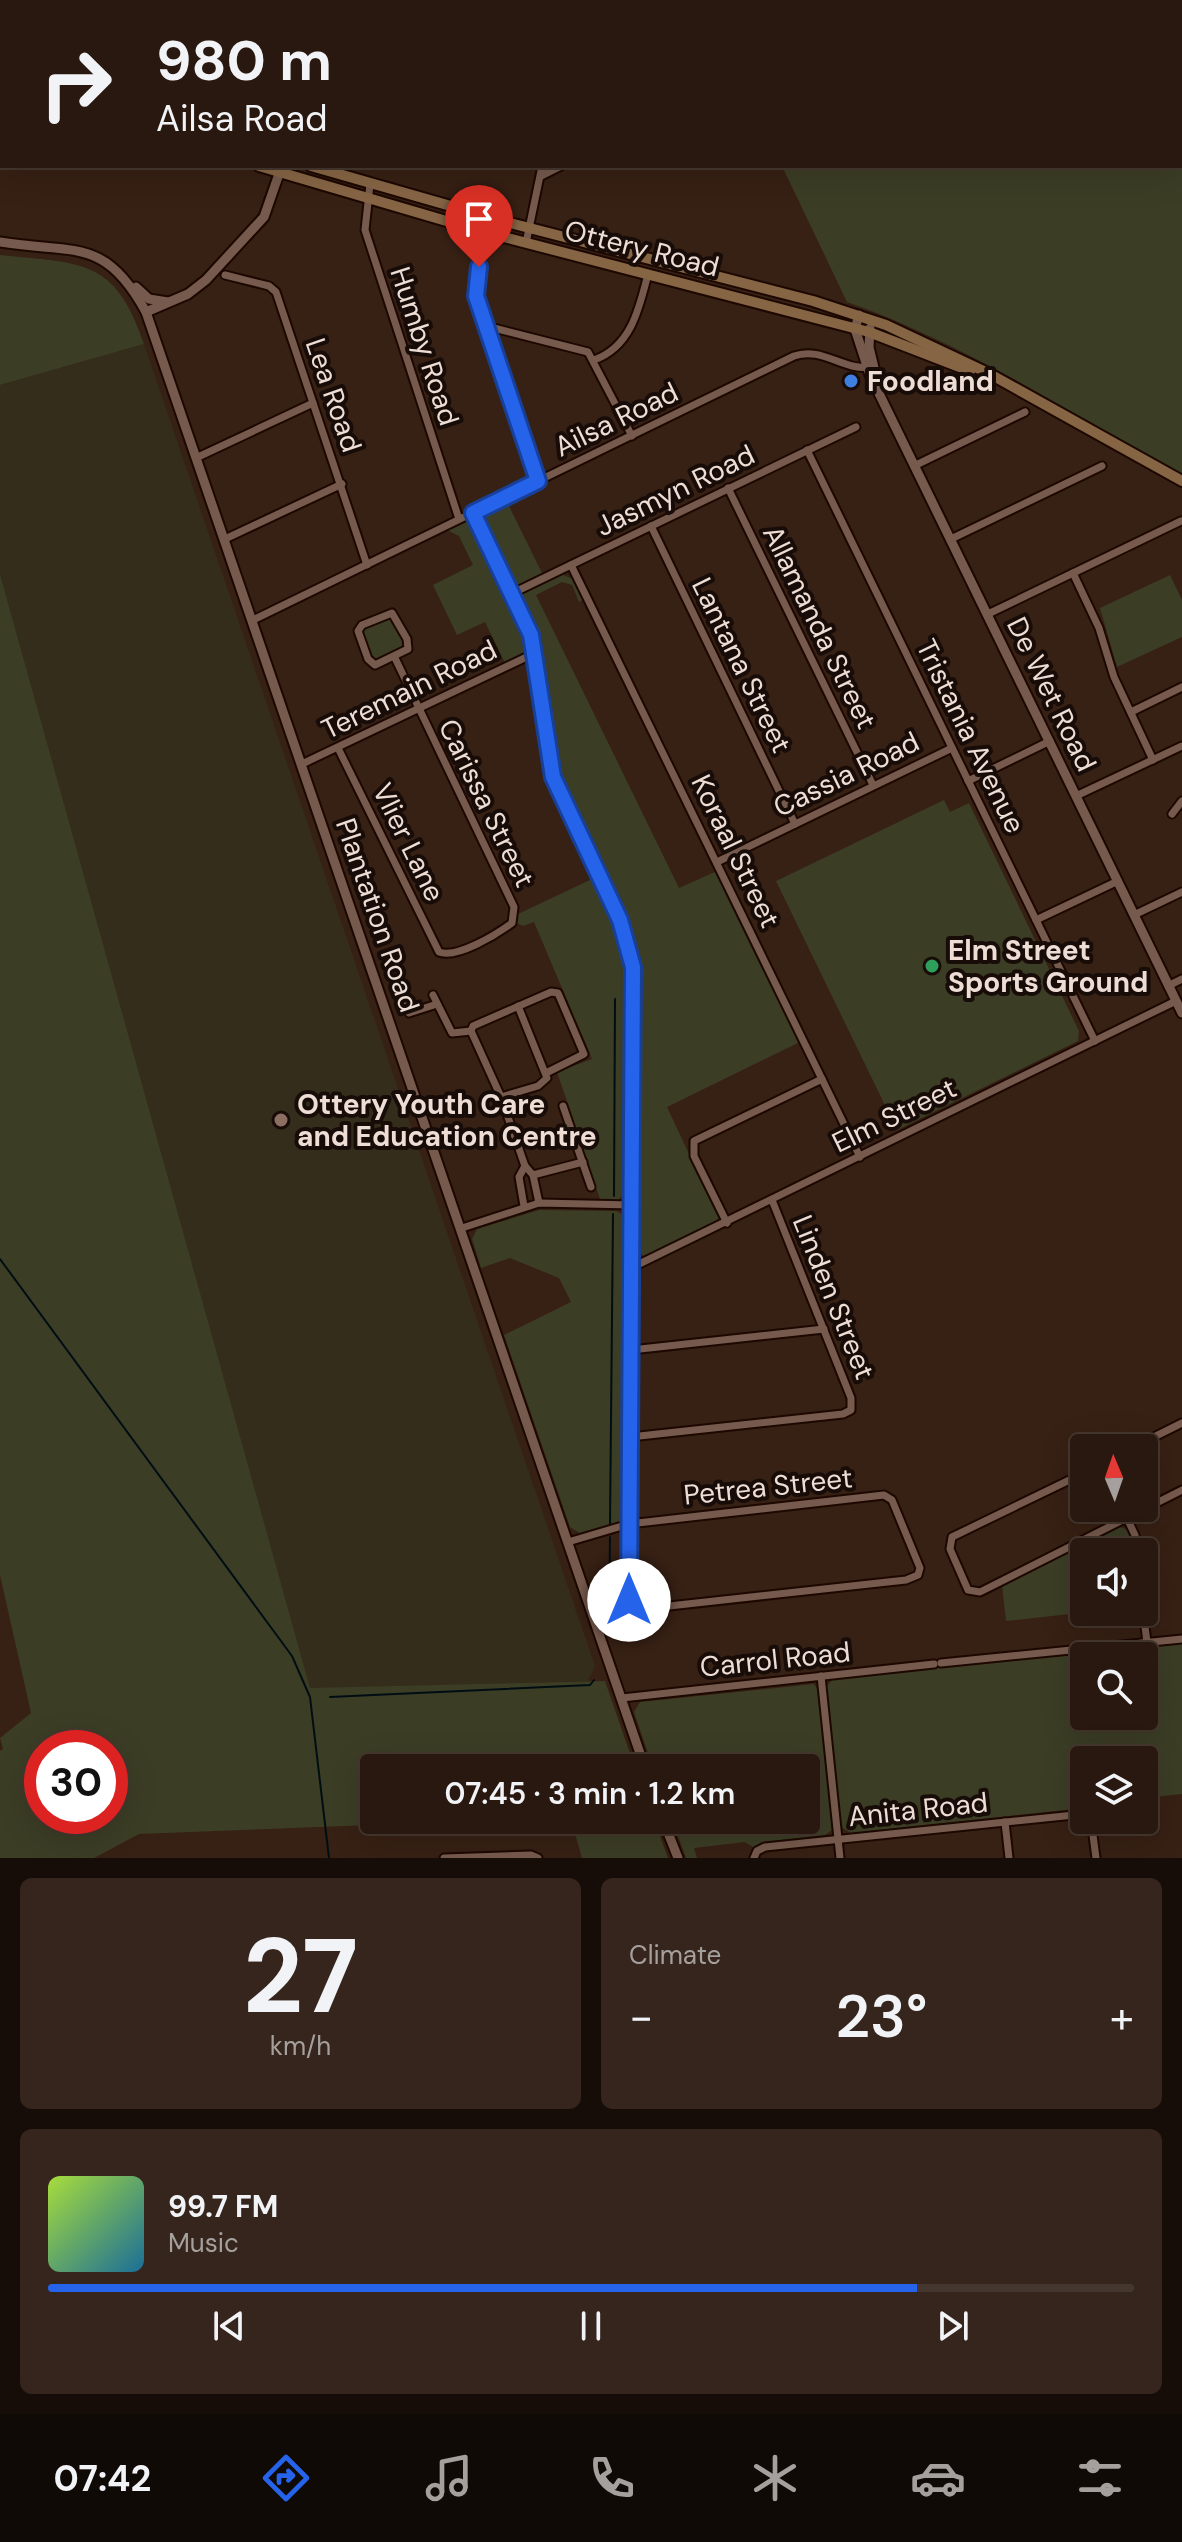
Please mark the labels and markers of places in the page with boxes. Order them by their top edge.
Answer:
pin [445,185,513,267]
place label: Foodland [867,363,994,400]
marker: Foodland [842,372,860,390]
place label: Elm Street Sports Ground [948,932,1148,1001]
marker: Elm Street Sports Ground [923,957,941,975]
place label: Ottery Youth Care and Education Centre [297,1086,597,1155]
marker: Ottery Youth Care and Education Centre [272,1111,290,1129]

